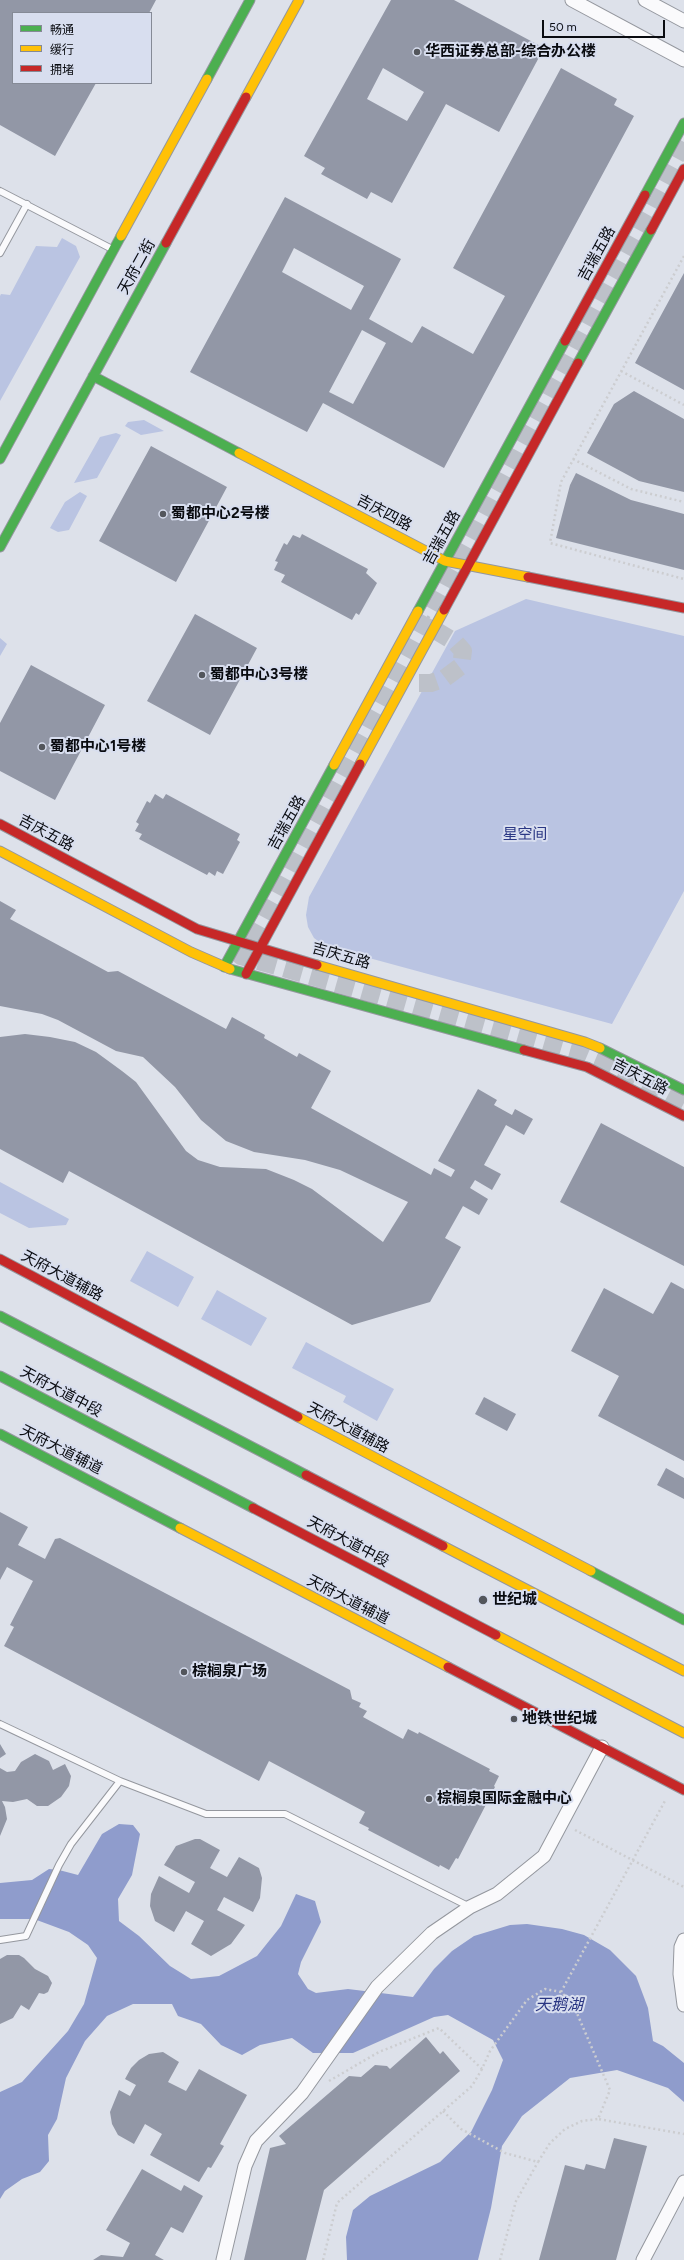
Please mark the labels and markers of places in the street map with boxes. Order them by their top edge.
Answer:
place label: 华西证券总部-综合办公楼 [425,43,596,61]
marker: 华西证券总部-综合办公楼 [412,47,422,57]
place label: 蜀都中心2号楼 [171,505,270,523]
marker: 蜀都中心2号楼 [158,509,168,519]
place label: 蜀都中心3号楼 [210,666,308,684]
marker: 蜀都中心3号楼 [197,670,207,680]
place label: 蜀都中心1号楼 [50,738,146,756]
marker: 蜀都中心1号楼 [37,742,47,752]
place label: 世纪城 [492,1591,537,1609]
marker: 世纪城 [477,1594,489,1606]
place label: 棕榈泉广场 [192,1663,267,1681]
marker: 棕榈泉广场 [179,1667,189,1677]
place label: 地铁世纪城 [522,1710,597,1728]
marker: 地铁世纪城 [509,1714,519,1724]
place label: 棕榈泉国际金融中心 [437,1790,572,1808]
marker: 棕榈泉国际金融中心 [424,1794,434,1804]

